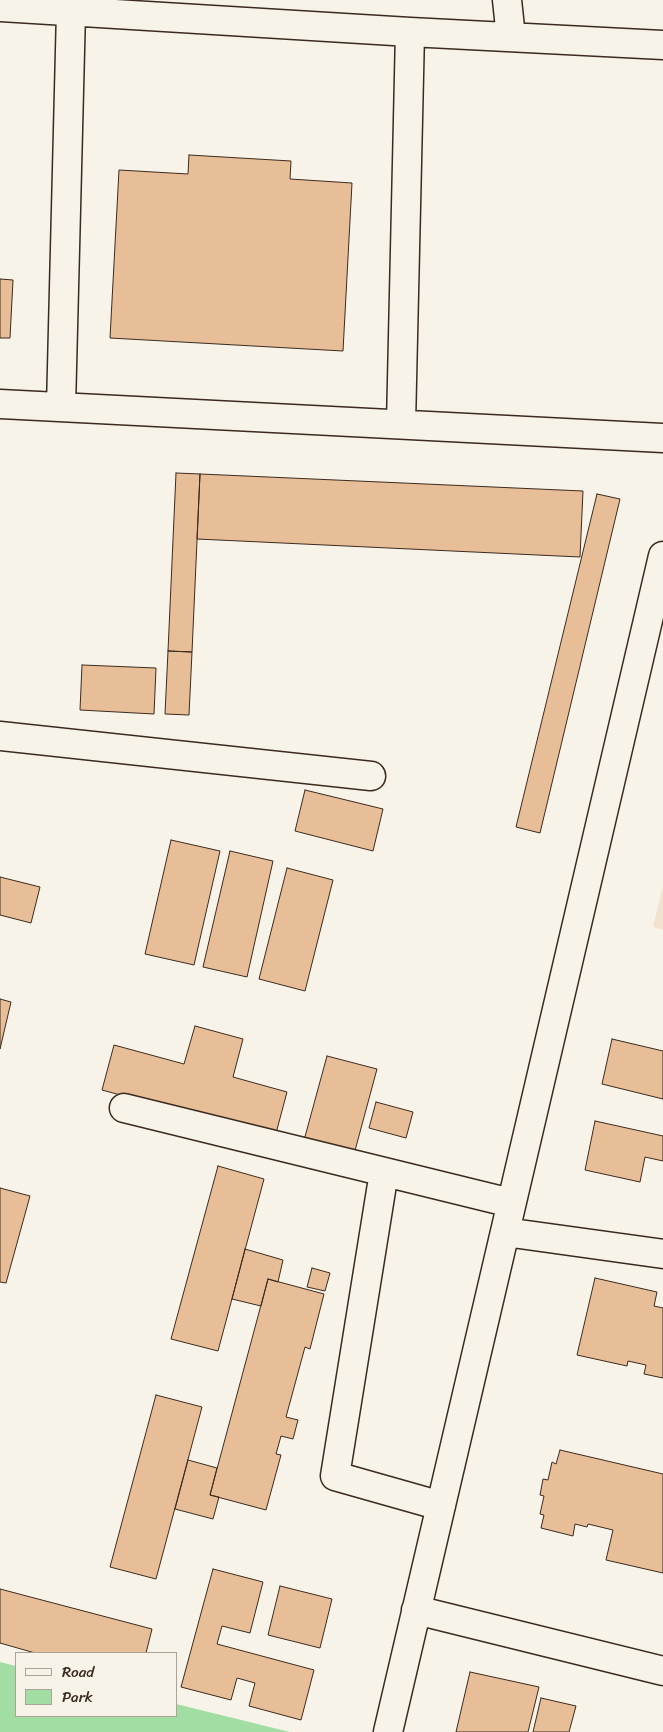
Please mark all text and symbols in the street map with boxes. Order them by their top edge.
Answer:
legend [15,1652,178,1717]
text: Road [62,1659,94,1685]
text: Park [62,1684,93,1710]

